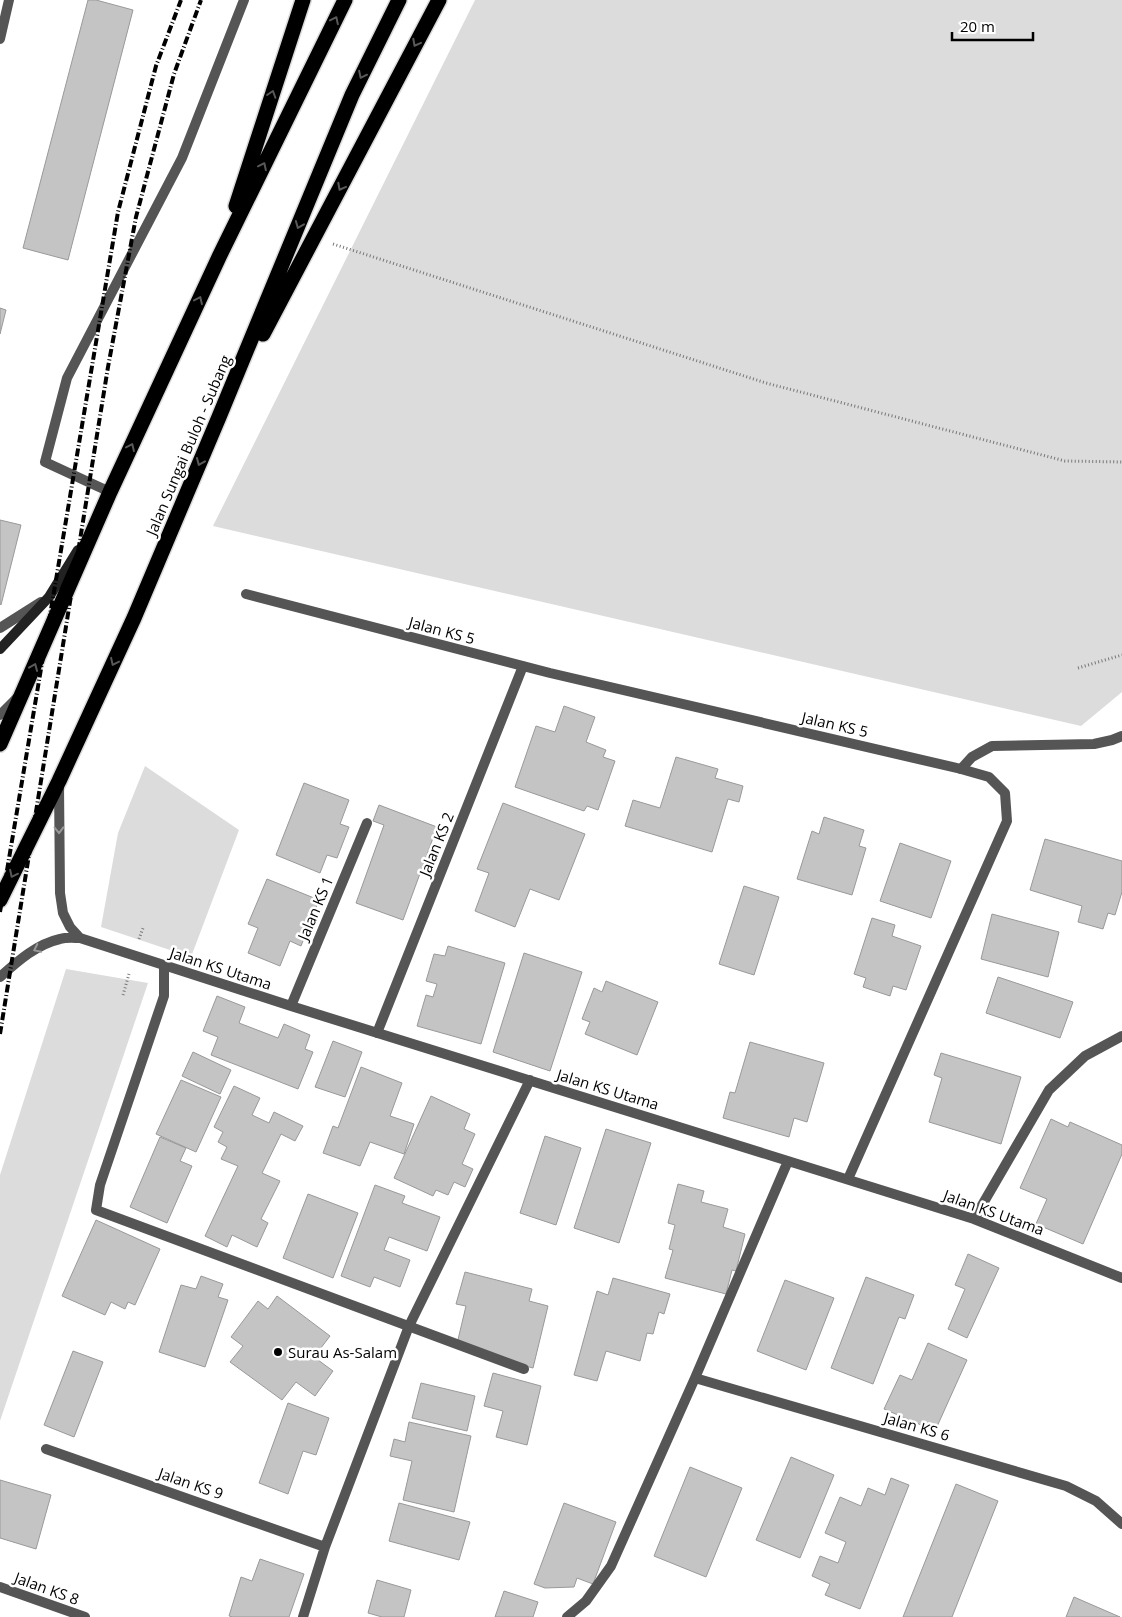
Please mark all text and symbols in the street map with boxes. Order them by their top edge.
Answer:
scale bar [952,10,1033,42]
one-way arrow [329,16,339,25]
text: 20 m [960,16,995,36]
one-way arrow [413,38,423,47]
one-way arrow [358,70,368,79]
one-way arrow [266,90,276,99]
one-way arrow [257,162,268,171]
one-way arrow [337,182,347,191]
one-way arrow [294,220,305,229]
one-way arrow [193,296,203,305]
street label: Jalan Sungai Buloh - Subang [140,352,235,540]
one-way arrow [125,443,135,452]
one-way arrow [196,457,207,466]
street label: Jalan KS 5 [405,611,477,648]
one-way arrow [109,657,120,666]
one-way arrow [28,663,39,672]
street label: Jalan KS 5 [798,706,870,741]
street label: Jalan KS 2 [413,809,458,881]
one-way arrow [54,826,64,834]
one-way arrow [9,869,19,878]
street label: Jalan KS 1 [292,873,337,945]
street label: Jalan KS Utama [166,942,274,994]
one-way arrow [33,943,42,953]
street label: Jalan KS Utama [553,1063,661,1114]
street label: Jalan KS Utama [939,1184,1047,1239]
place label: Surau As-Salam [288,1342,397,1362]
marker: Surau As-Salam [272,1346,284,1358]
street label: Jalan KS 6 [880,1407,952,1445]
street label: Jalan KS 9 [154,1462,226,1503]
street label: Jalan KS 8 [10,1566,82,1609]

